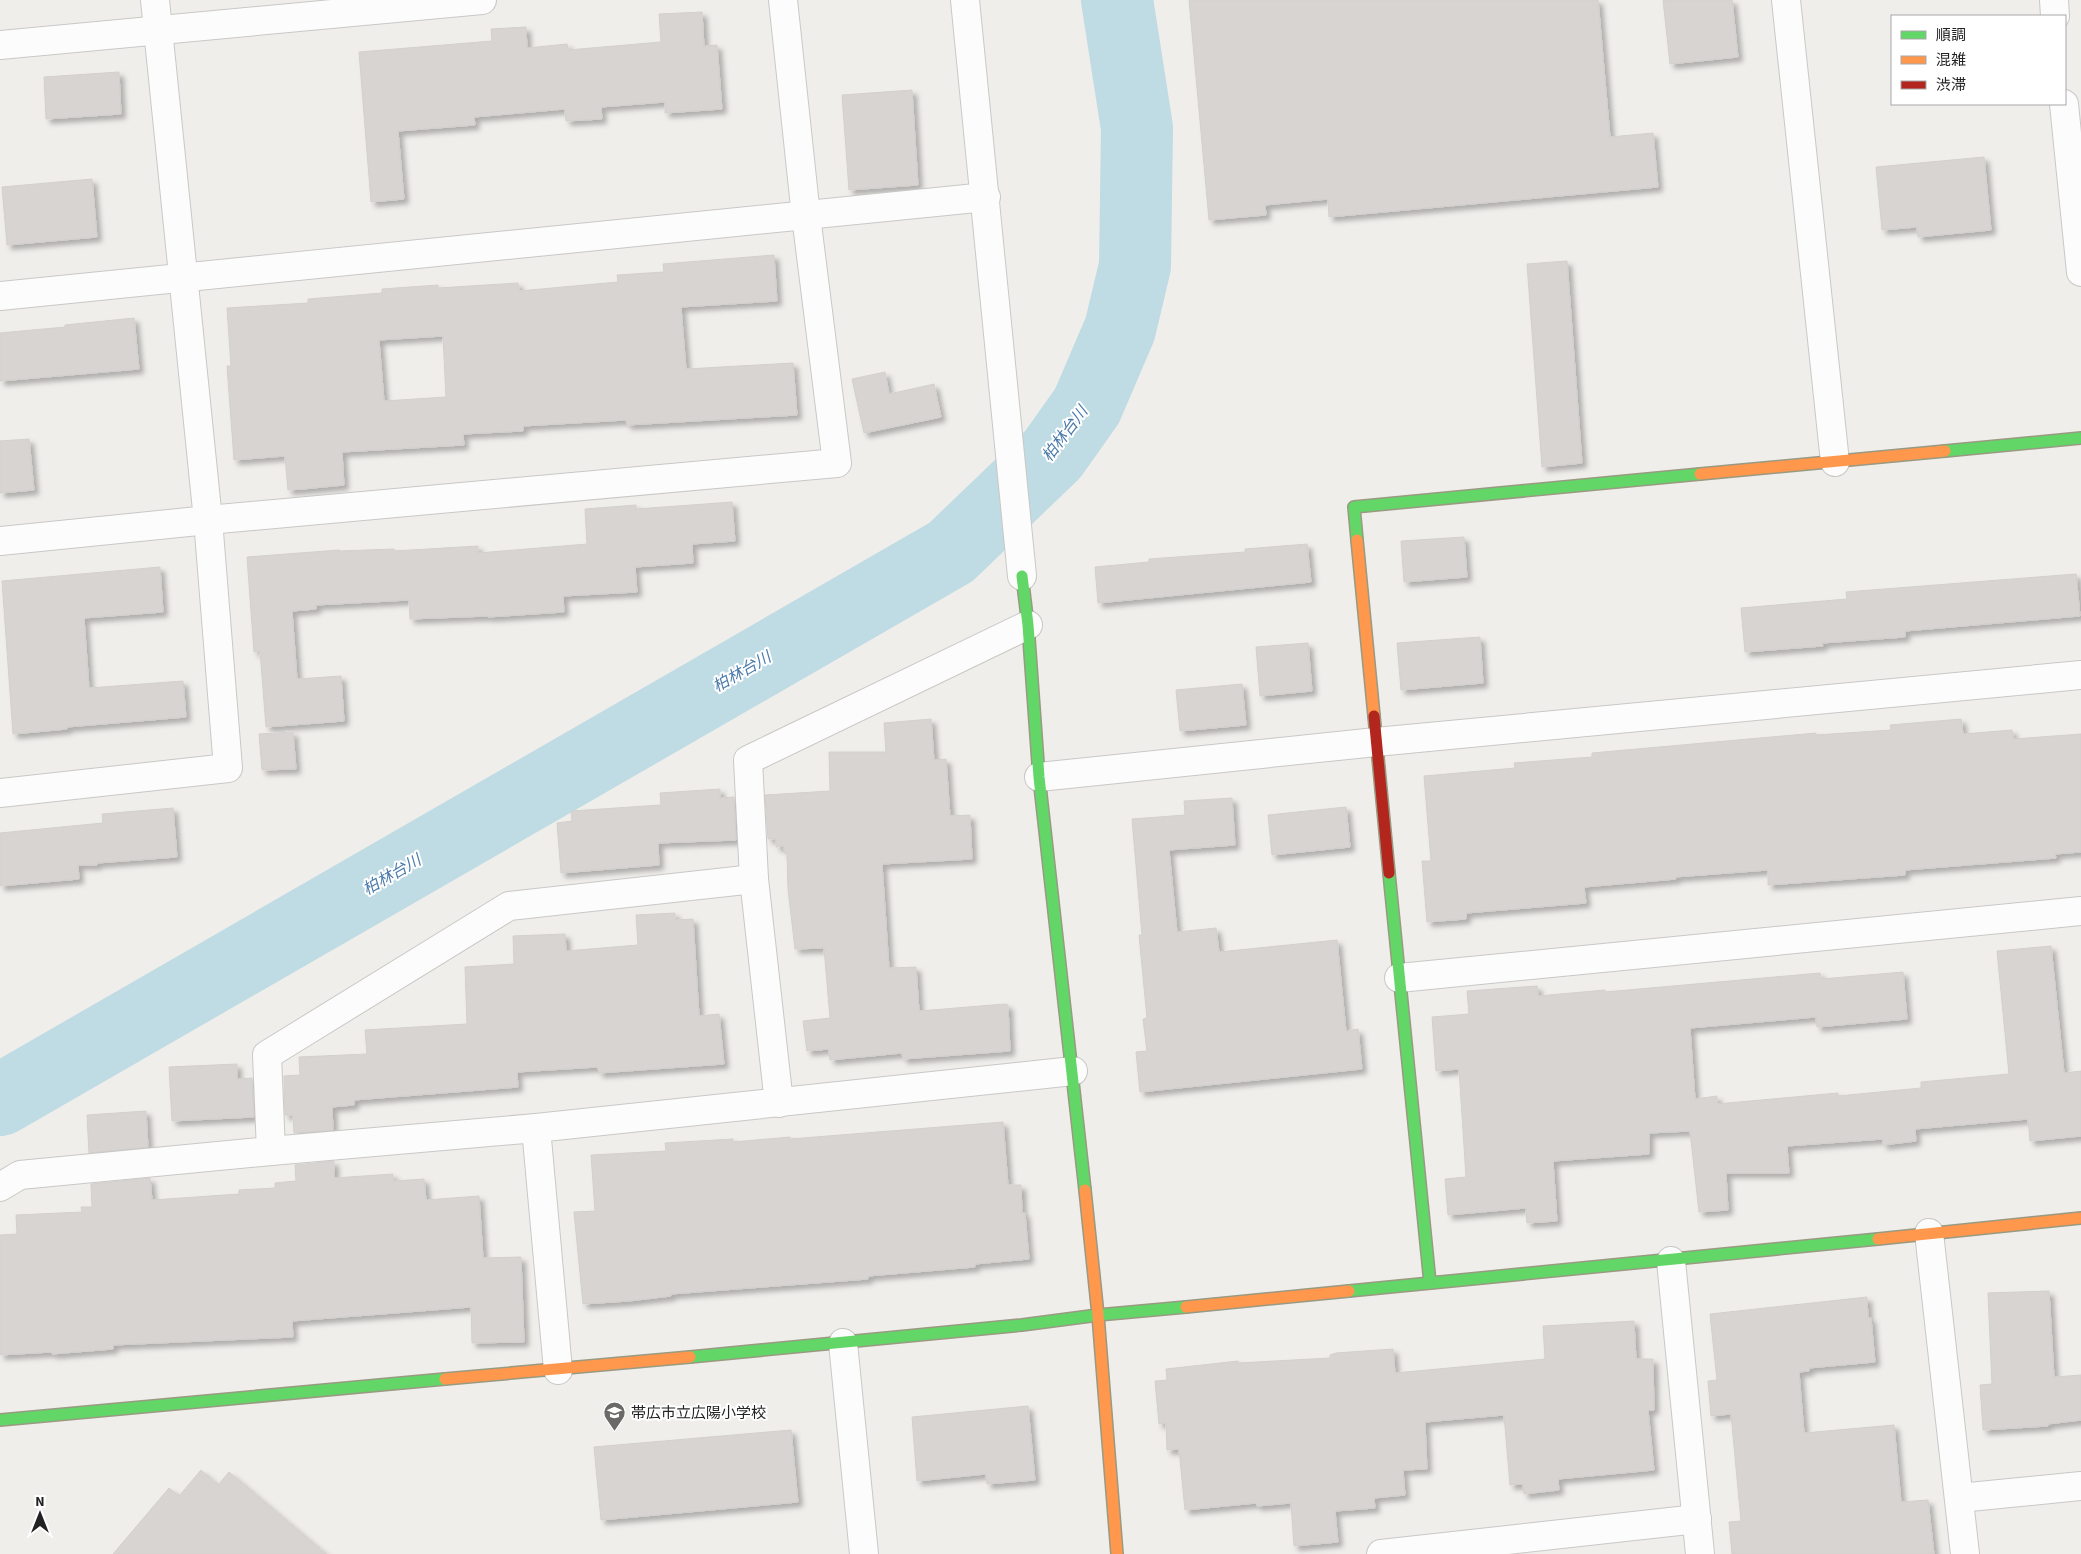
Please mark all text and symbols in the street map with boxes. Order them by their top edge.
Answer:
legend [1891,15,2066,105]
text: 順調 [1936,25,1966,46]
text: 混雑 [1936,50,1966,71]
text: 渋滞 [1936,75,1966,96]
water label: 柏林台川 [1037,400,1094,466]
water label: 柏林台川 [709,645,777,698]
water label: 柏林台川 [359,848,427,901]
school or university icon: 帯広市立広陽小学校 [603,1401,627,1432]
place label: 帯広市立広陽小学校 [631,1403,766,1424]
north arrow [15,1489,65,1539]
text: N [35,1492,45,1512]

